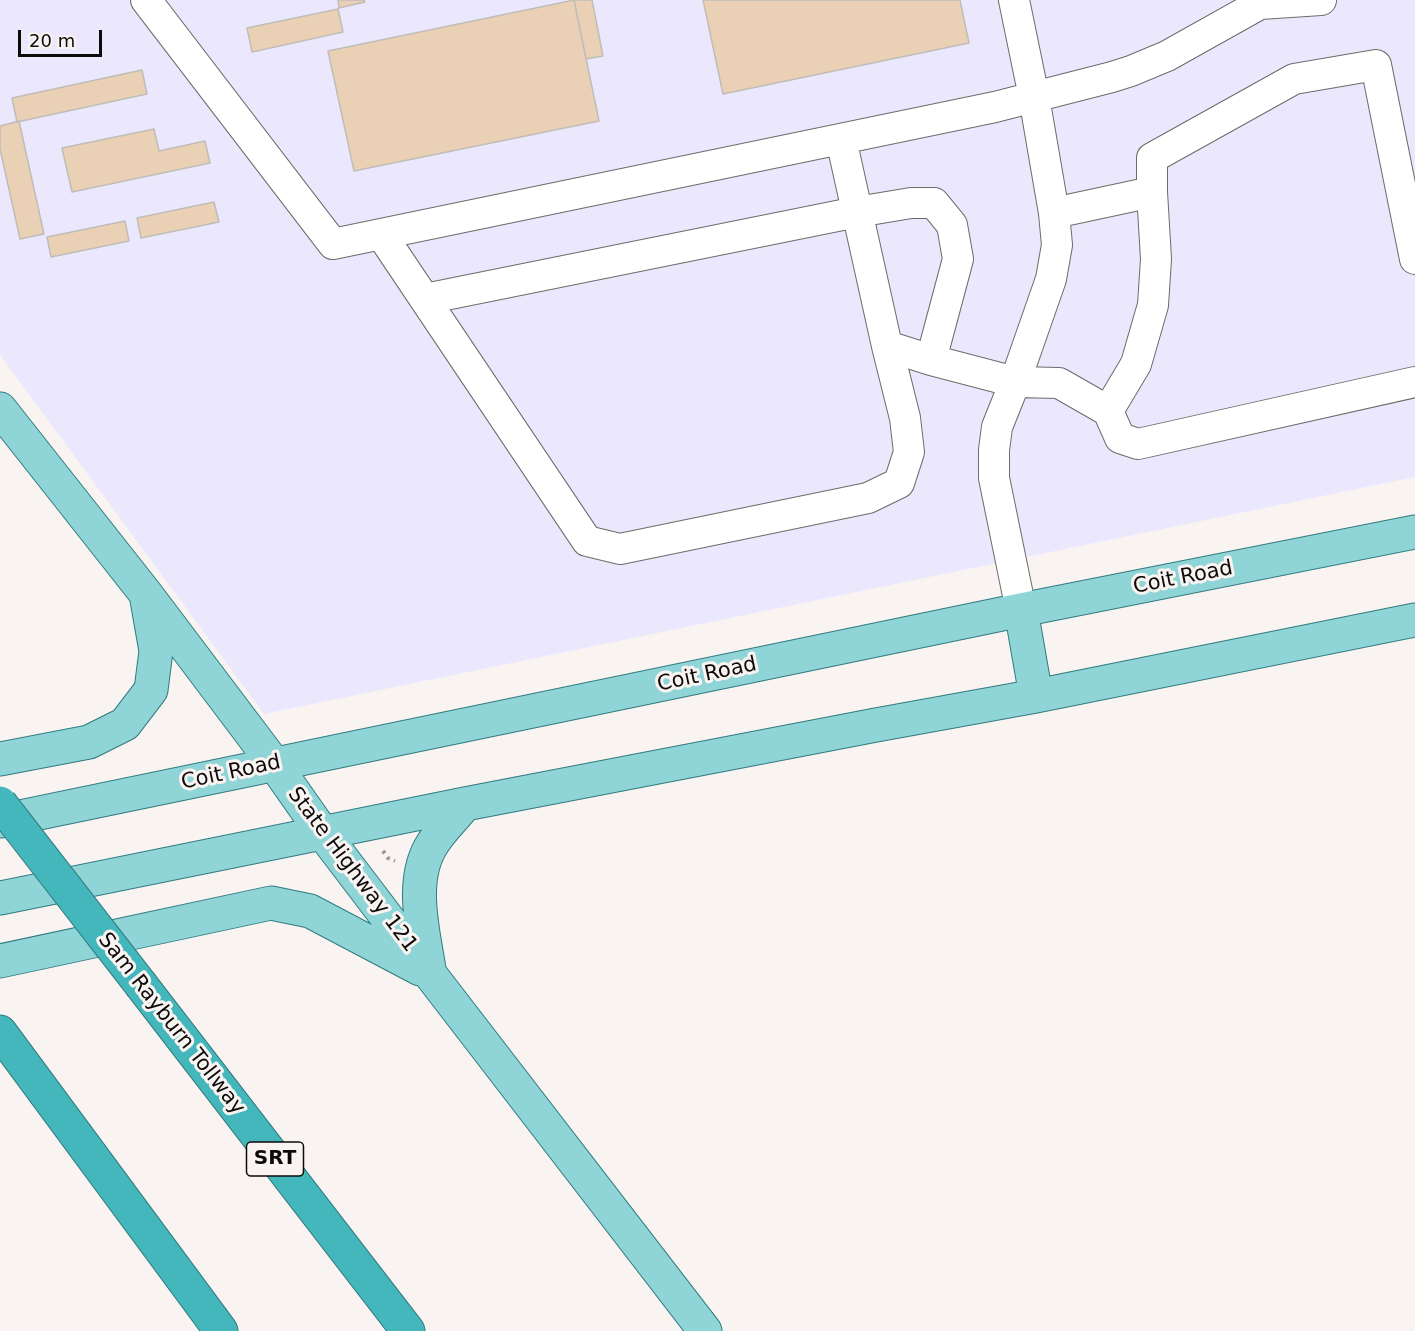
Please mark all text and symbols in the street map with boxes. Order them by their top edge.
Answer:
scale bar [21,18,105,56]
text: 20 m [29,30,75,51]
street label: Coit Road [1131,556,1235,600]
street label: Coit Road [655,652,759,698]
street label: Coit Road [179,750,283,796]
street label: State Highway 121 [282,783,422,957]
street label: Sam Rayburn Tollway [92,928,250,1120]
road number: SRT [246,1142,304,1176]

